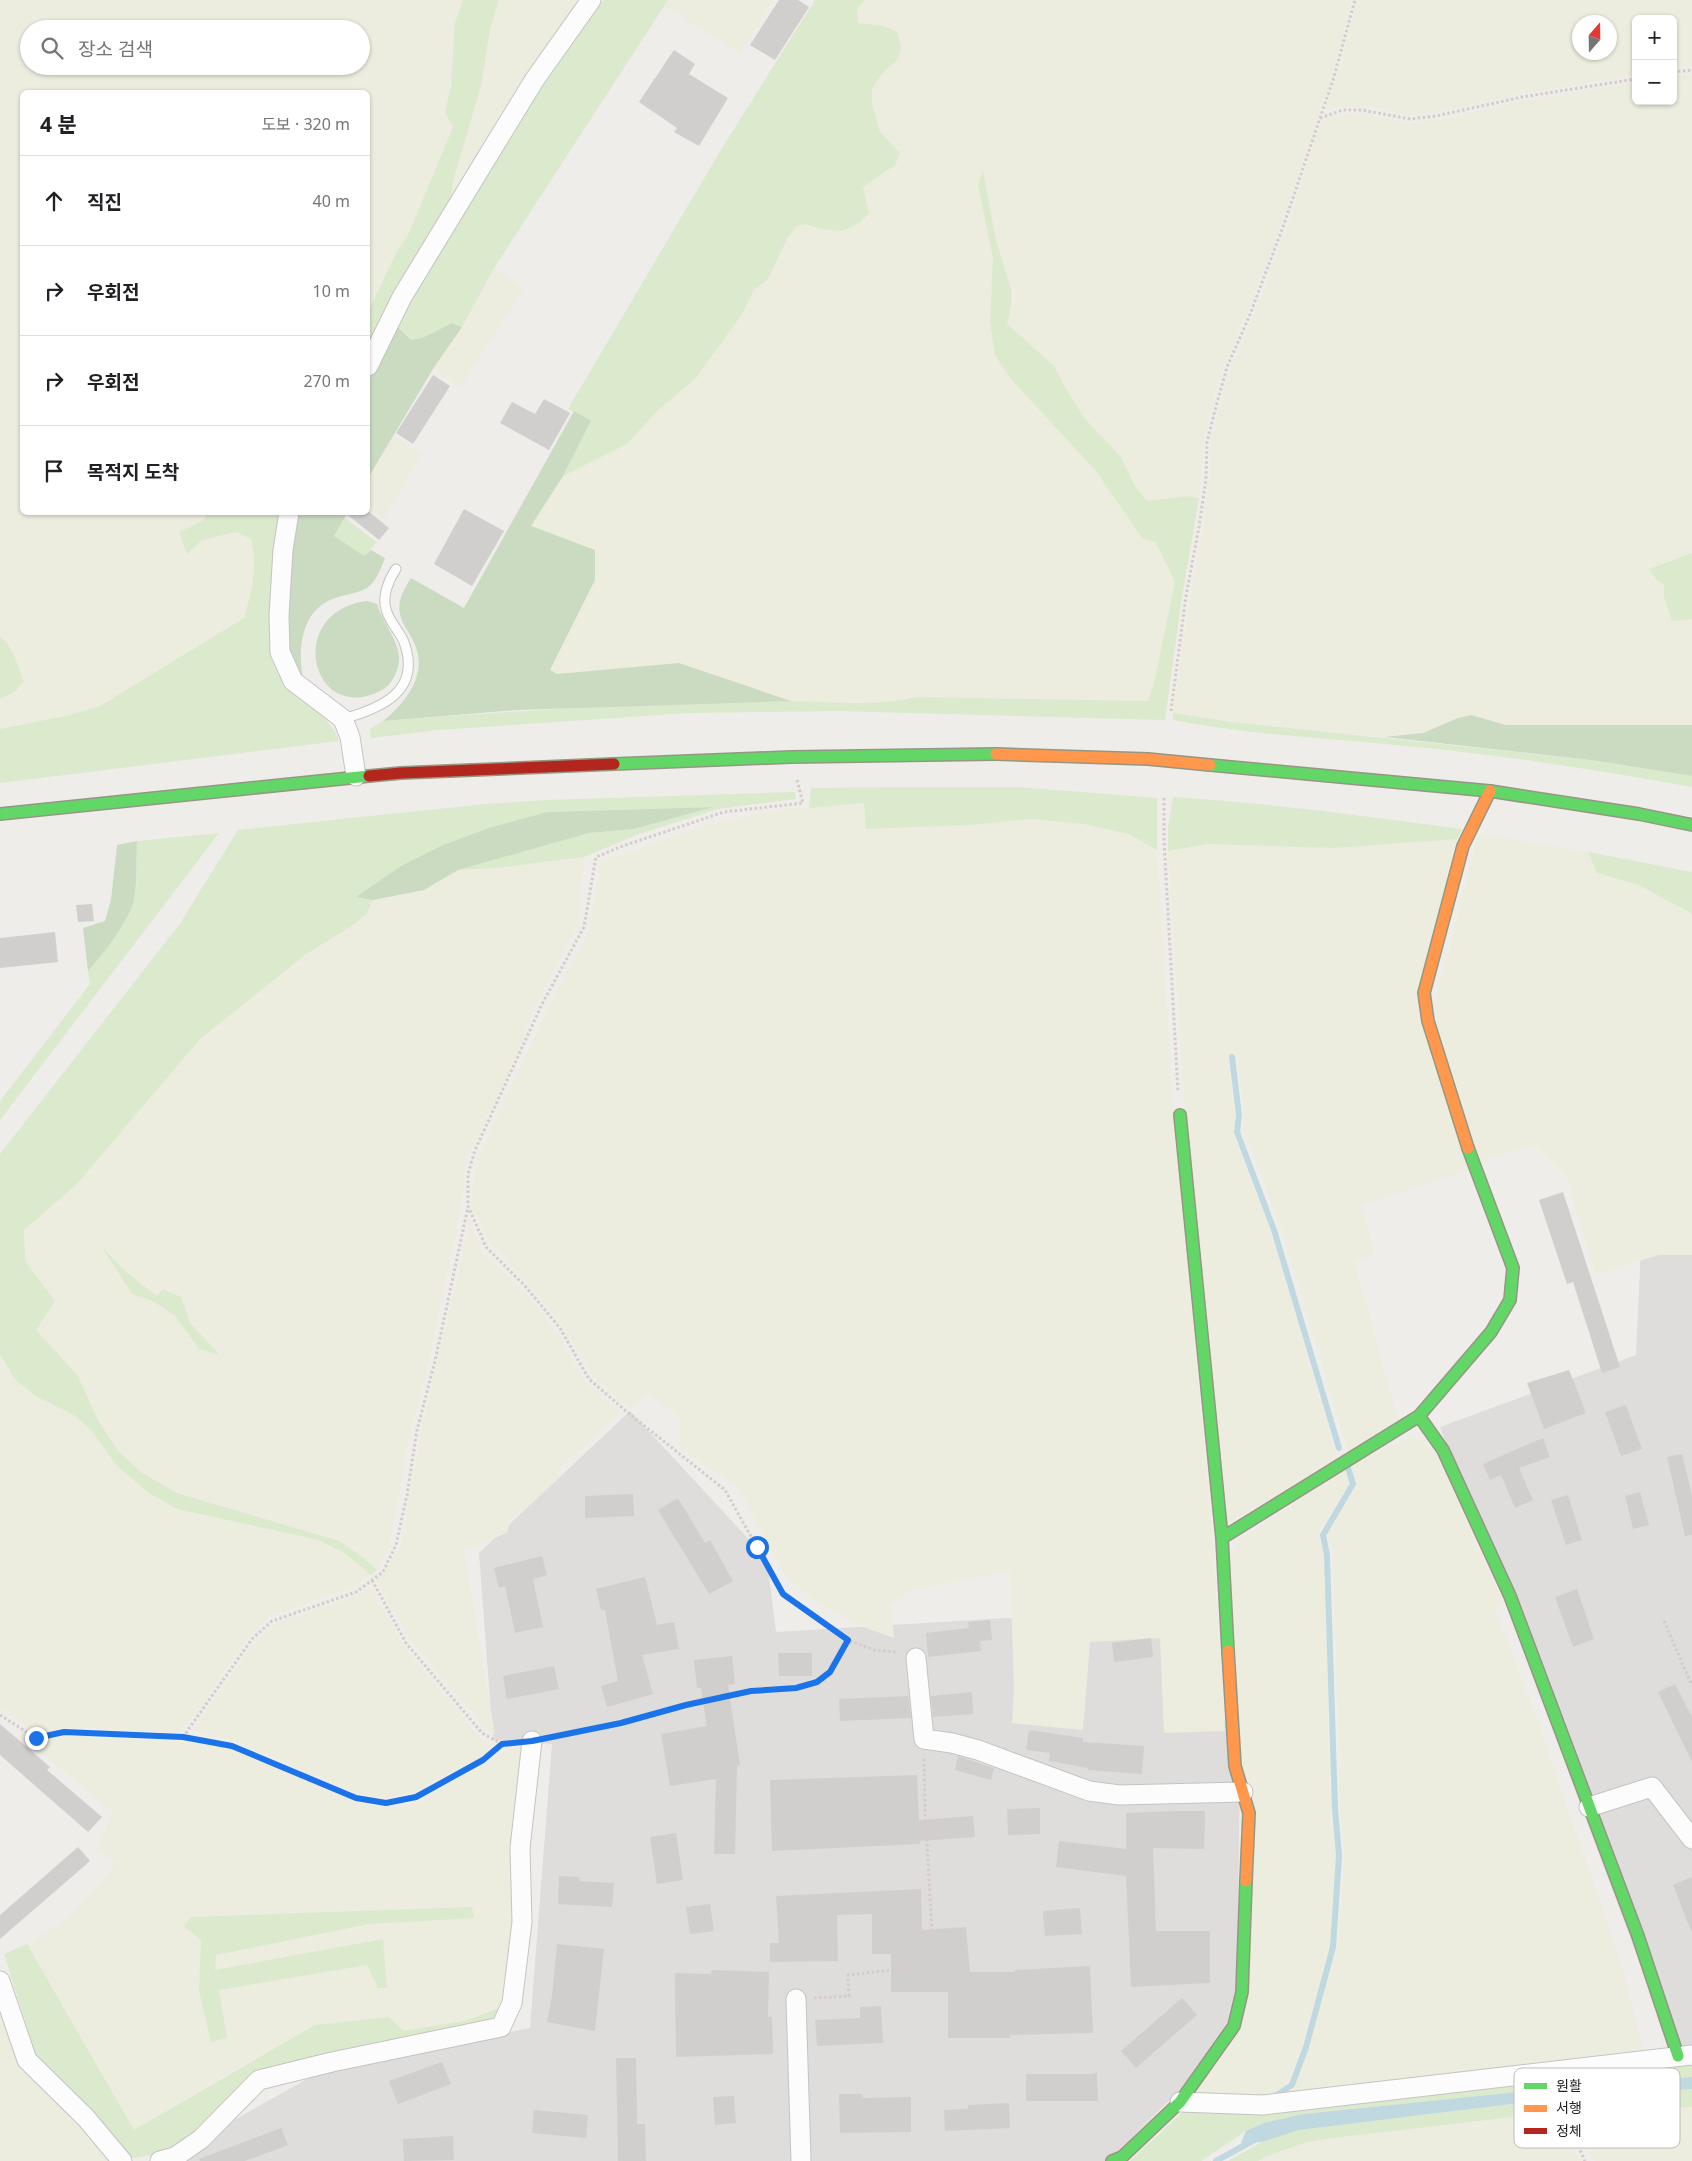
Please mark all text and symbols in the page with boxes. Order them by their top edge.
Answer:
north arrow [1572,15,1617,60]
map controls [1632,15,1677,105]
button: + [1632,15,1677,60]
search box [20,20,370,75]
icon: search [38,34,66,62]
text: 장소 검색 [78,36,153,62]
button: − [1632,60,1677,105]
text: 4 분 [40,110,77,138]
text: 도보 · 320 m [261,113,350,135]
icon: ahead [40,187,68,215]
text: 직진 [87,189,122,215]
text: 40 m [313,190,350,212]
icon: right [40,277,68,305]
text: 우회전 [87,279,139,305]
text: 10 m [313,280,350,302]
icon: right [40,367,68,395]
text: 우회전 [87,369,139,395]
text: 270 m [303,370,350,392]
icon: arrive [40,457,68,485]
text: 목적지 도착 [87,459,179,485]
route start [746,1536,769,1559]
route end [25,1727,48,1750]
legend [1514,2068,1680,2148]
text: 원활 [1556,2076,1582,2095]
text: 서행 [1556,2098,1582,2117]
text: 정체 [1556,2121,1582,2140]

